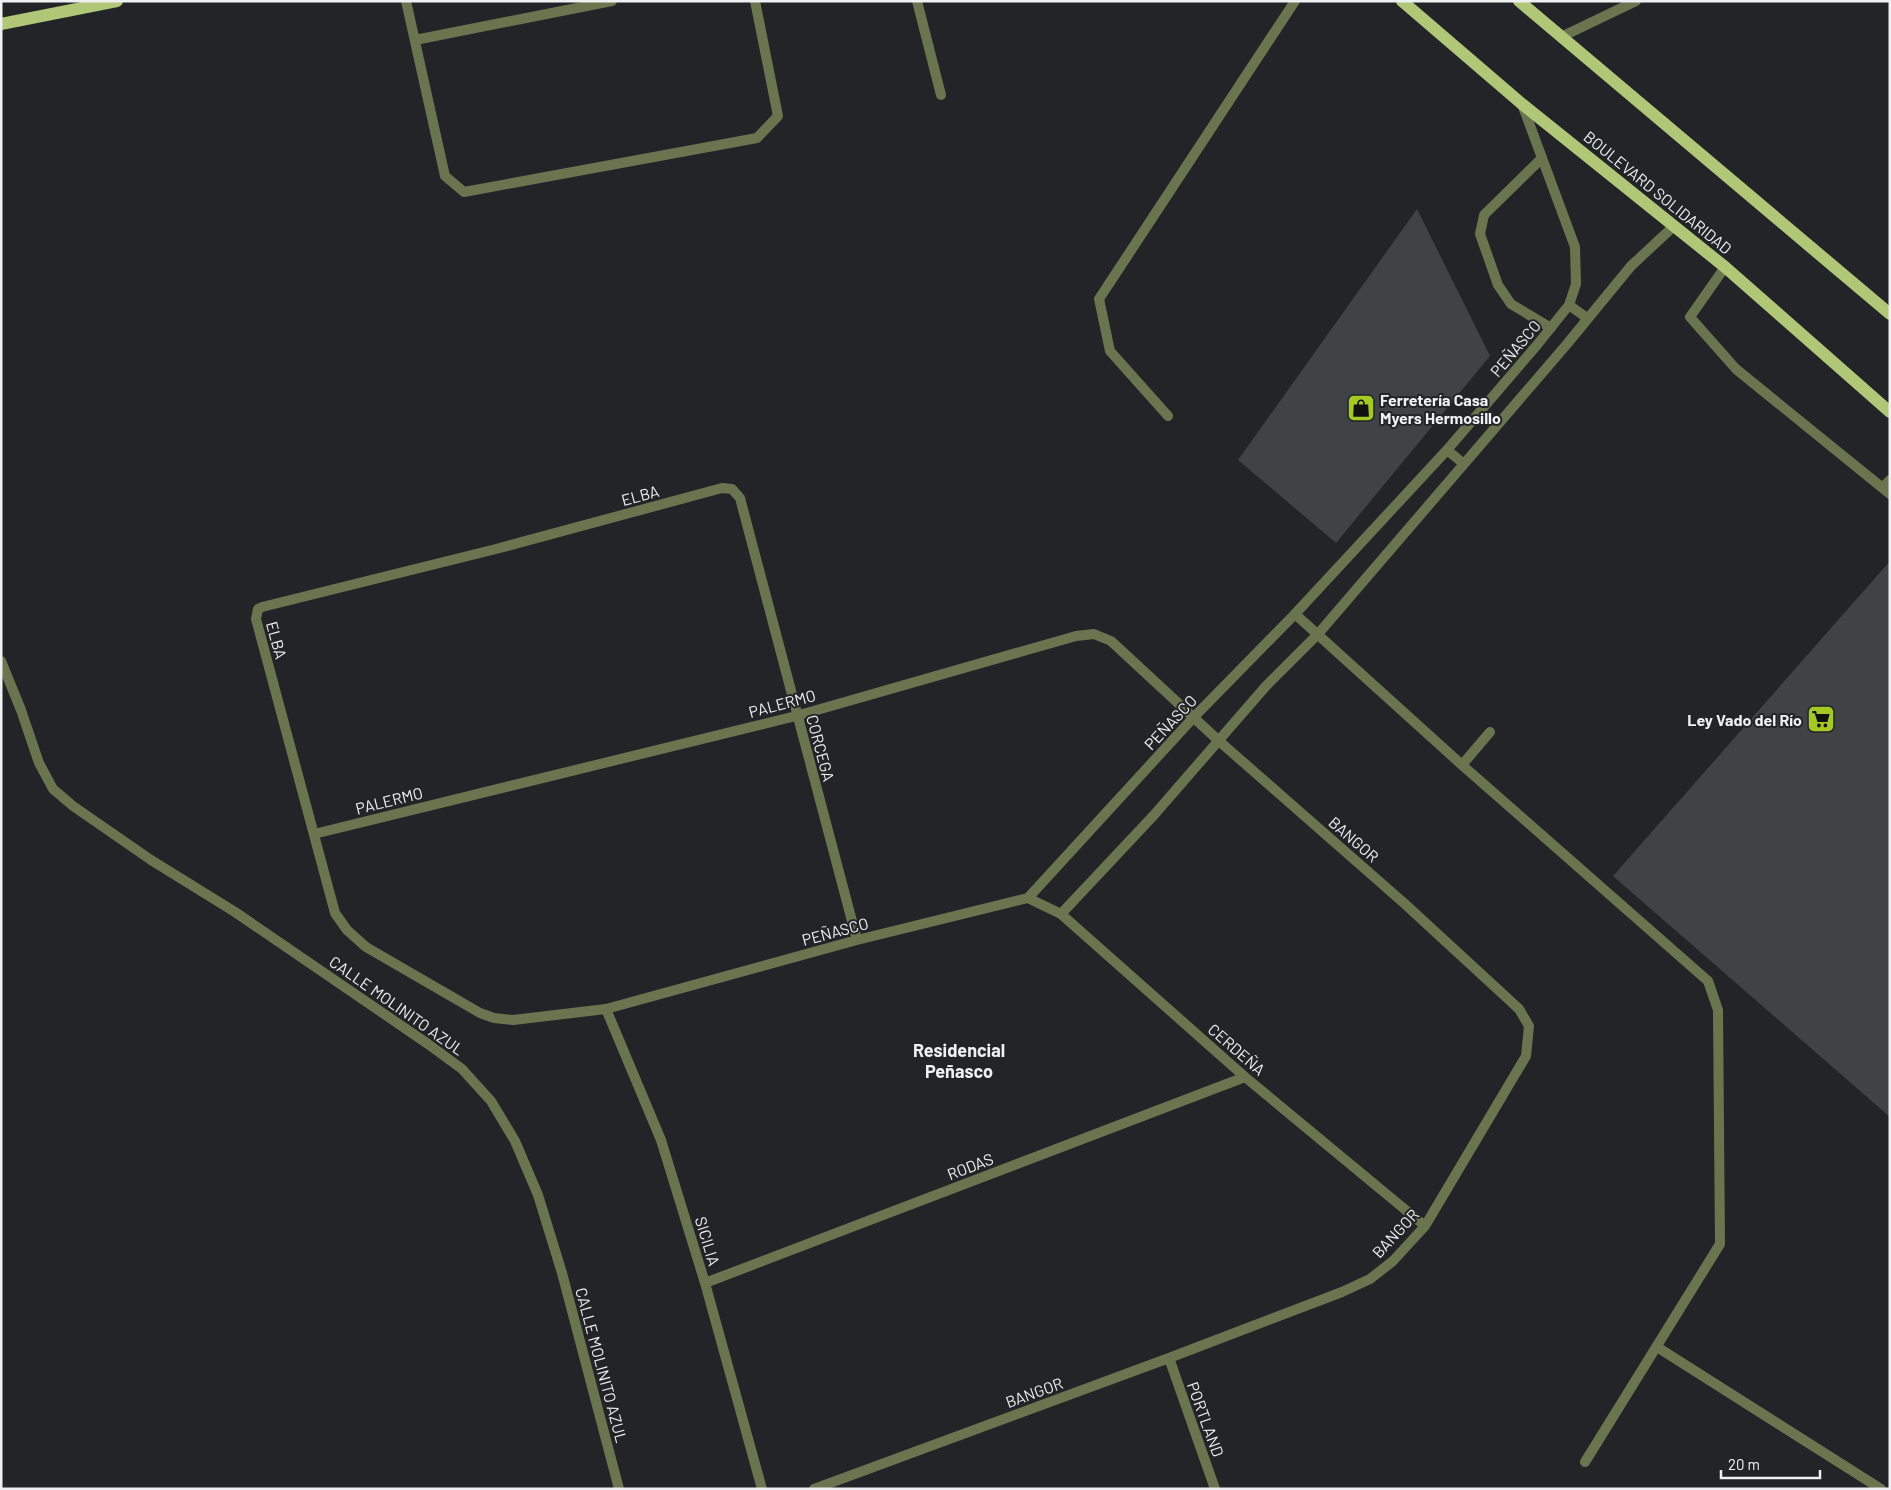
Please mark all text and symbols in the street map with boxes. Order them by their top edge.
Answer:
street label: BOULEVARD SOLIDARIDAD [1580,127,1736,257]
street label: PEÑASCO [1486,316,1544,380]
place label: Ferretería Casa Myers Hermosillo [1380,390,1501,427]
shop icon: Ferretería Casa Myers Hermosillo [1346,393,1376,423]
street label: ELBA [619,481,661,509]
street label: ELBA [263,619,291,661]
street label: PALERMO [746,685,818,721]
street label: PEÑASCO [1140,691,1200,753]
supermarket icon: Ley Vado del Río [1806,704,1836,734]
place label: Ley Vado del Río [1687,710,1802,729]
street label: CORCEGA [803,713,839,784]
street label: PALERMO [353,782,425,818]
street label: BANGOR [1325,812,1383,866]
street label: PEÑASCO [800,913,870,949]
street label: CALLE MOLINITO AZUL [326,951,468,1059]
street label: CERDEÑA [1205,1019,1270,1079]
district label: Residencial Peñasco [913,1039,1005,1082]
street label: RODAS [944,1149,996,1183]
street label: BANGOR [1368,1205,1422,1261]
street label: SICILIA [692,1214,725,1268]
street label: CALLE MOLINITO AZUL [572,1285,632,1445]
street label: BANGOR [1003,1373,1066,1411]
street label: PORTLAND [1184,1379,1228,1459]
scale bar [1721,1448,1820,1480]
text: 20 m [1728,1455,1760,1473]

